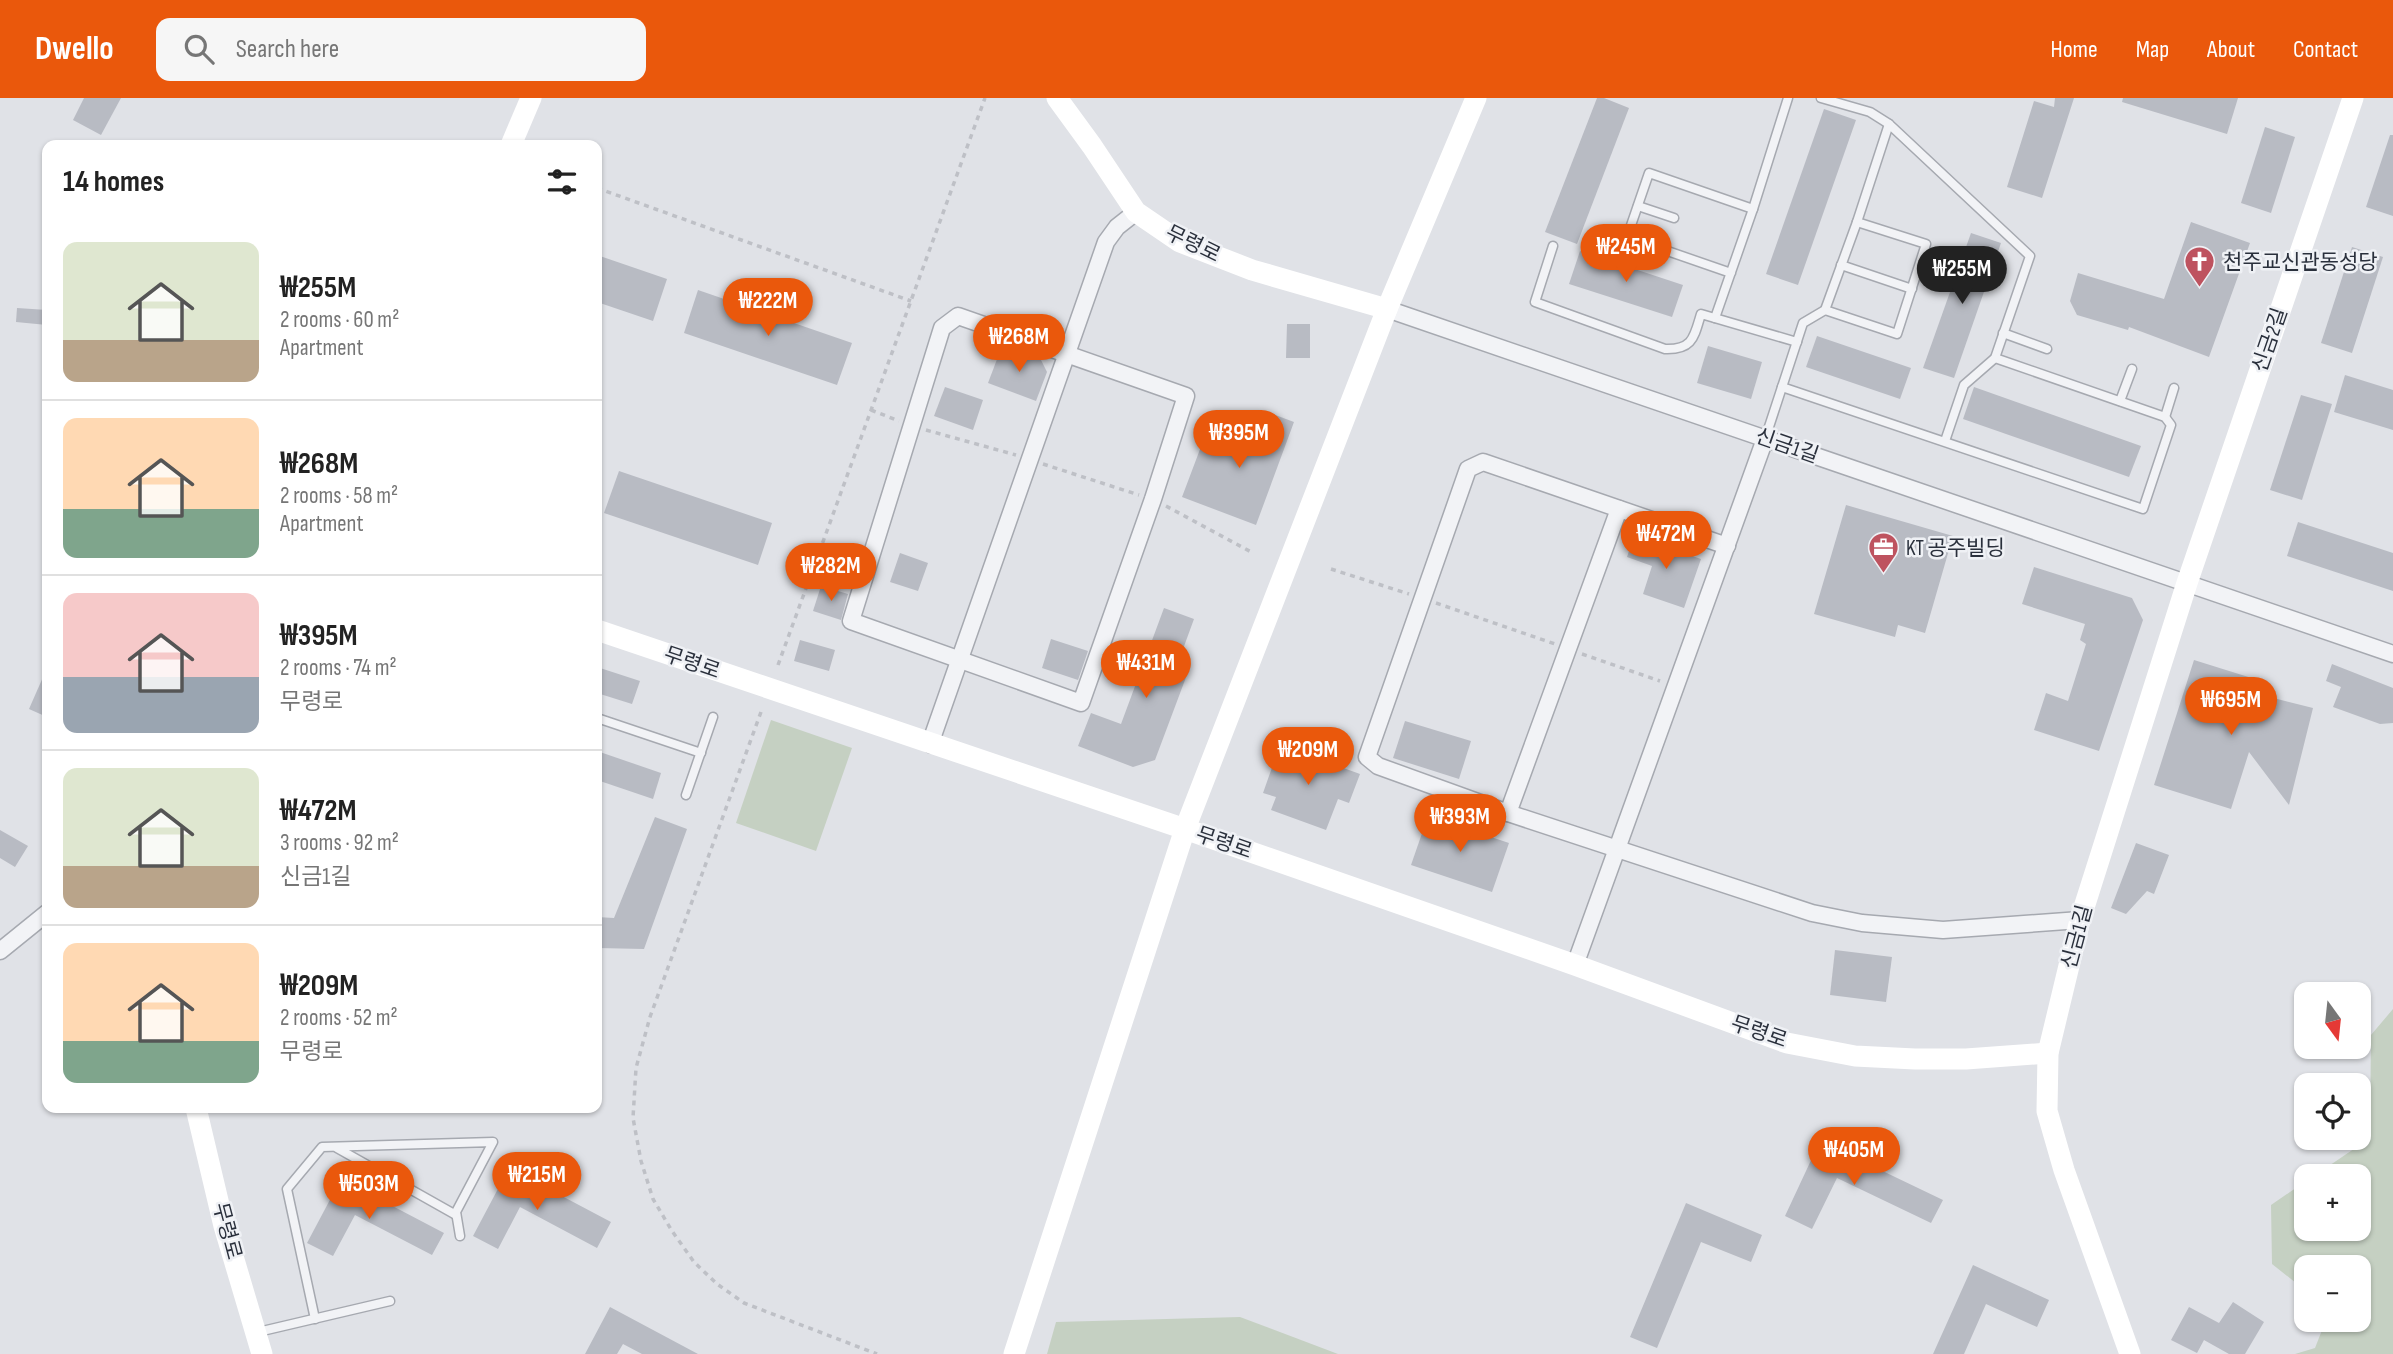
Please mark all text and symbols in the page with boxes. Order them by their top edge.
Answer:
search box [156,18,646,81]
text: Dwello [35,29,114,69]
icon: search [180,30,218,68]
text: Search here [236,34,339,65]
text: Home [2050,35,2098,64]
text: Map [2136,35,2169,64]
text: About [2207,35,2255,64]
text: Contact [2293,35,2358,64]
icon: filters [543,163,581,201]
text: 14 homes [63,164,164,200]
street label: 무령로 [1161,220,1225,268]
pin: ₩245M [1577,225,1675,284]
text: ₩245M [1597,233,1655,261]
church icon: 천주교신관동성당 [2183,245,2217,289]
pin: ₩255M [1913,246,2011,306]
place label: 천주교신관동성당 [2223,250,2378,275]
text: ₩255M [1933,255,1991,283]
icon: home [119,270,203,354]
text: ₩255M [280,270,356,306]
pin: ₩222M [719,278,817,338]
text: ₩222M [739,287,797,315]
street label: 신금2길 [2247,304,2293,376]
text: 2 rooms · 60 m² [280,306,399,334]
pin: ₩268M [970,314,1068,374]
text: ₩268M [989,323,1049,351]
text: Apartment [280,334,364,362]
pin: ₩395M [1190,410,1288,470]
text: ₩395M [1209,419,1269,447]
street label: 신금1길 [1752,424,1822,468]
icon: home [119,446,203,530]
text: ₩268M [280,446,358,482]
text: 2 rooms · 58 m² [280,482,398,510]
text: Apartment [280,510,364,538]
pin: ₩472M [1617,512,1715,571]
text: ₩472M [1637,520,1695,548]
office icon: KT 공주빌딩 [1866,531,1900,575]
place label: KT 공주빌딩 [1906,536,2005,561]
pin: ₩282M [782,544,880,603]
text: ₩282M [801,552,861,580]
text: ₩395M [280,618,358,654]
icon: home [119,621,203,705]
pin: ₩431M [1097,640,1195,700]
street label: 무령로 [661,642,723,684]
text: ₩431M [1117,649,1175,677]
text: 2 rooms · 74 m² [280,654,397,682]
pin: ₩695M [2182,678,2280,737]
text: ₩695M [2201,686,2261,714]
text: 무령로 [280,688,343,716]
pin: ₩209M [1259,728,1357,787]
text: ₩209M [1278,736,1338,764]
text: ₩472M [280,793,356,829]
pin: ₩393M [1411,794,1509,854]
icon: home [119,796,203,880]
text: ₩393M [1430,803,1490,831]
street label: 무령로 [1193,822,1255,864]
text: 3 rooms · 92 m² [280,829,399,857]
text: 신금1길 [280,863,352,891]
street label: 신금1길 [2056,902,2098,972]
text: ₩209M [280,968,358,1004]
icon: home [119,971,203,1055]
north arrow [2294,982,2371,1059]
map controls [2294,982,2371,1332]
text: 2 rooms · 52 m² [280,1004,398,1032]
street label: 무령로 [1728,1011,1790,1053]
text: 무령로 [280,1038,343,1066]
button: locate [2294,1073,2371,1150]
pin: ₩405M [1805,1128,1903,1187]
text: ₩405M [1824,1136,1884,1164]
pin: ₩215M [488,1152,586,1212]
text: ₩215M [508,1161,566,1189]
pin: ₩503M [320,1162,418,1221]
button: + [2294,1164,2371,1241]
text: ₩503M [339,1170,399,1198]
street label: 무령로 [207,1200,247,1262]
button: − [2294,1255,2371,1332]

